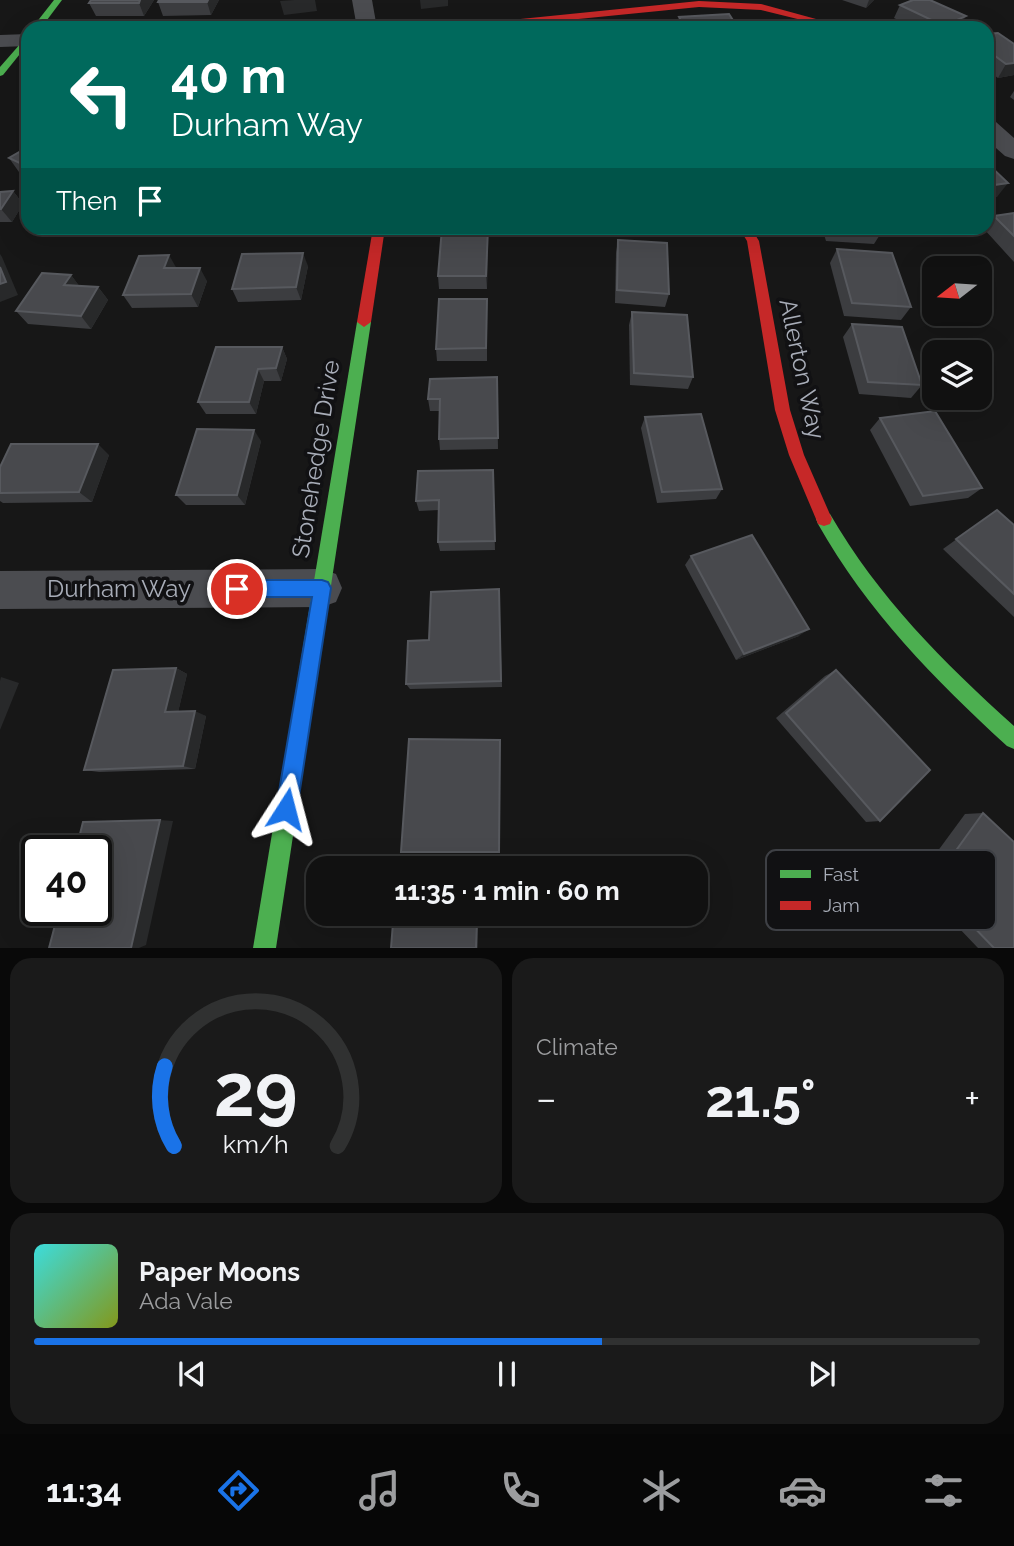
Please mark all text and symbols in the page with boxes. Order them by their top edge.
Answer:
text: 40 m [171,47,286,104]
icon: left [56,49,147,140]
text: Durham Way [171,106,363,143]
icon: arrive [131,182,169,220]
text: Then [56,186,117,216]
north arrow [922,256,992,326]
map controls [922,256,992,410]
street label: Allerton Way [773,296,832,442]
button: layers [922,340,992,410]
street label: Stonehedge Drive [286,358,345,560]
pin [207,559,267,619]
icon: arrive [218,570,256,608]
street label: Durham Way [47,574,191,603]
position arrow [249,772,323,846]
speed limit sign: 40 [21,835,112,926]
legend [766,850,996,930]
text: Fast [823,863,859,885]
text: 11:35 · 1 min · 60 m [394,876,620,906]
text: Jam [823,894,860,916]
text: Climate [536,1033,618,1060]
text: 29 [214,1049,298,1134]
text: 21.5° [705,1068,816,1129]
text: − [536,1076,556,1121]
text: + [964,1076,980,1121]
text: km/h [223,1129,289,1159]
text: Paper Moons [139,1257,300,1287]
text: Ada Vale [139,1287,233,1314]
icon: previous [173,1355,211,1393]
icon: pause [488,1355,526,1393]
icon: next [803,1355,841,1393]
icon: directions [214,1466,263,1515]
icon: music [355,1466,404,1515]
icon: phone [496,1466,545,1515]
icon: climate [637,1466,686,1515]
icon: car [778,1466,827,1515]
icon: filters [919,1466,968,1515]
text: 11:34 [46,1472,122,1509]

